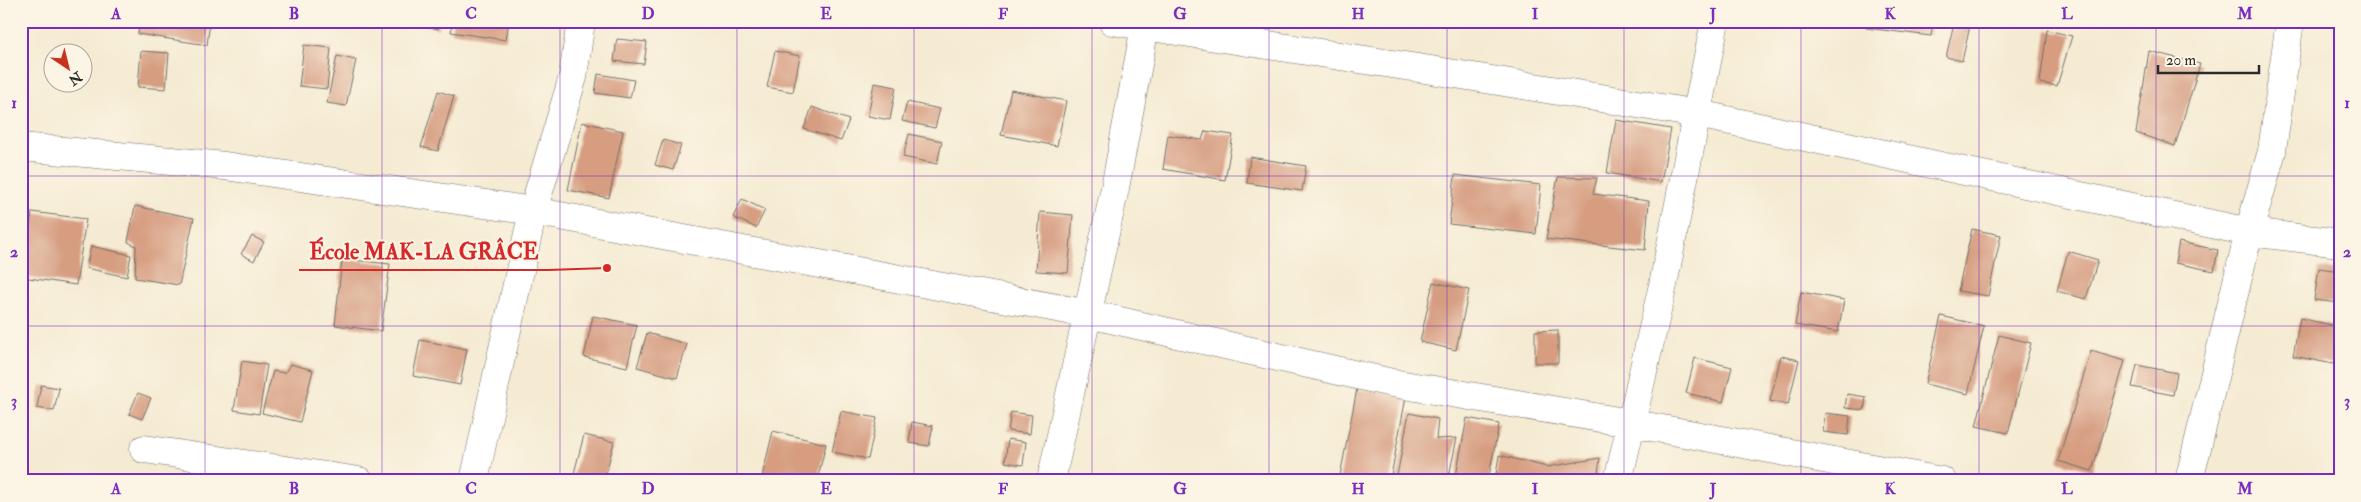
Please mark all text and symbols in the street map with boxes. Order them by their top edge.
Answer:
text: A [110,4,122,24]
text: B [289,4,299,24]
text: C [465,4,477,24]
text: D [641,4,655,24]
text: E [820,4,832,24]
text: F [998,4,1008,24]
text: G [1173,4,1187,24]
text: H [1351,4,1365,24]
text: I [1532,4,1539,24]
text: J [1709,4,1717,25]
text: K [1884,4,1896,24]
text: L [2061,4,2073,24]
text: M [2236,4,2253,24]
north arrow [42,42,92,92]
scale bar [2158,42,2260,74]
text: 20 m [2166,51,2196,70]
text: N [65,67,86,89]
text: 1 [11,93,17,113]
text: 1 [2344,93,2350,113]
callout: École MAK-LA GRÂCE [299,233,548,270]
text: École MAK-LA GRÂCE [309,236,539,266]
text: 2 [10,242,18,262]
text: 2 [2343,242,2351,262]
text: 3 [11,391,17,411]
text: 3 [2344,391,2350,411]
text: A [110,479,122,499]
text: B [289,479,299,499]
text: C [465,479,477,499]
text: D [641,479,655,499]
text: E [820,479,832,499]
text: F [998,479,1008,499]
text: G [1173,479,1187,499]
text: H [1351,479,1365,499]
text: I [1532,479,1539,499]
text: J [1709,479,1717,500]
text: K [1884,479,1896,499]
text: L [2061,479,2073,499]
text: M [2236,479,2253,499]

